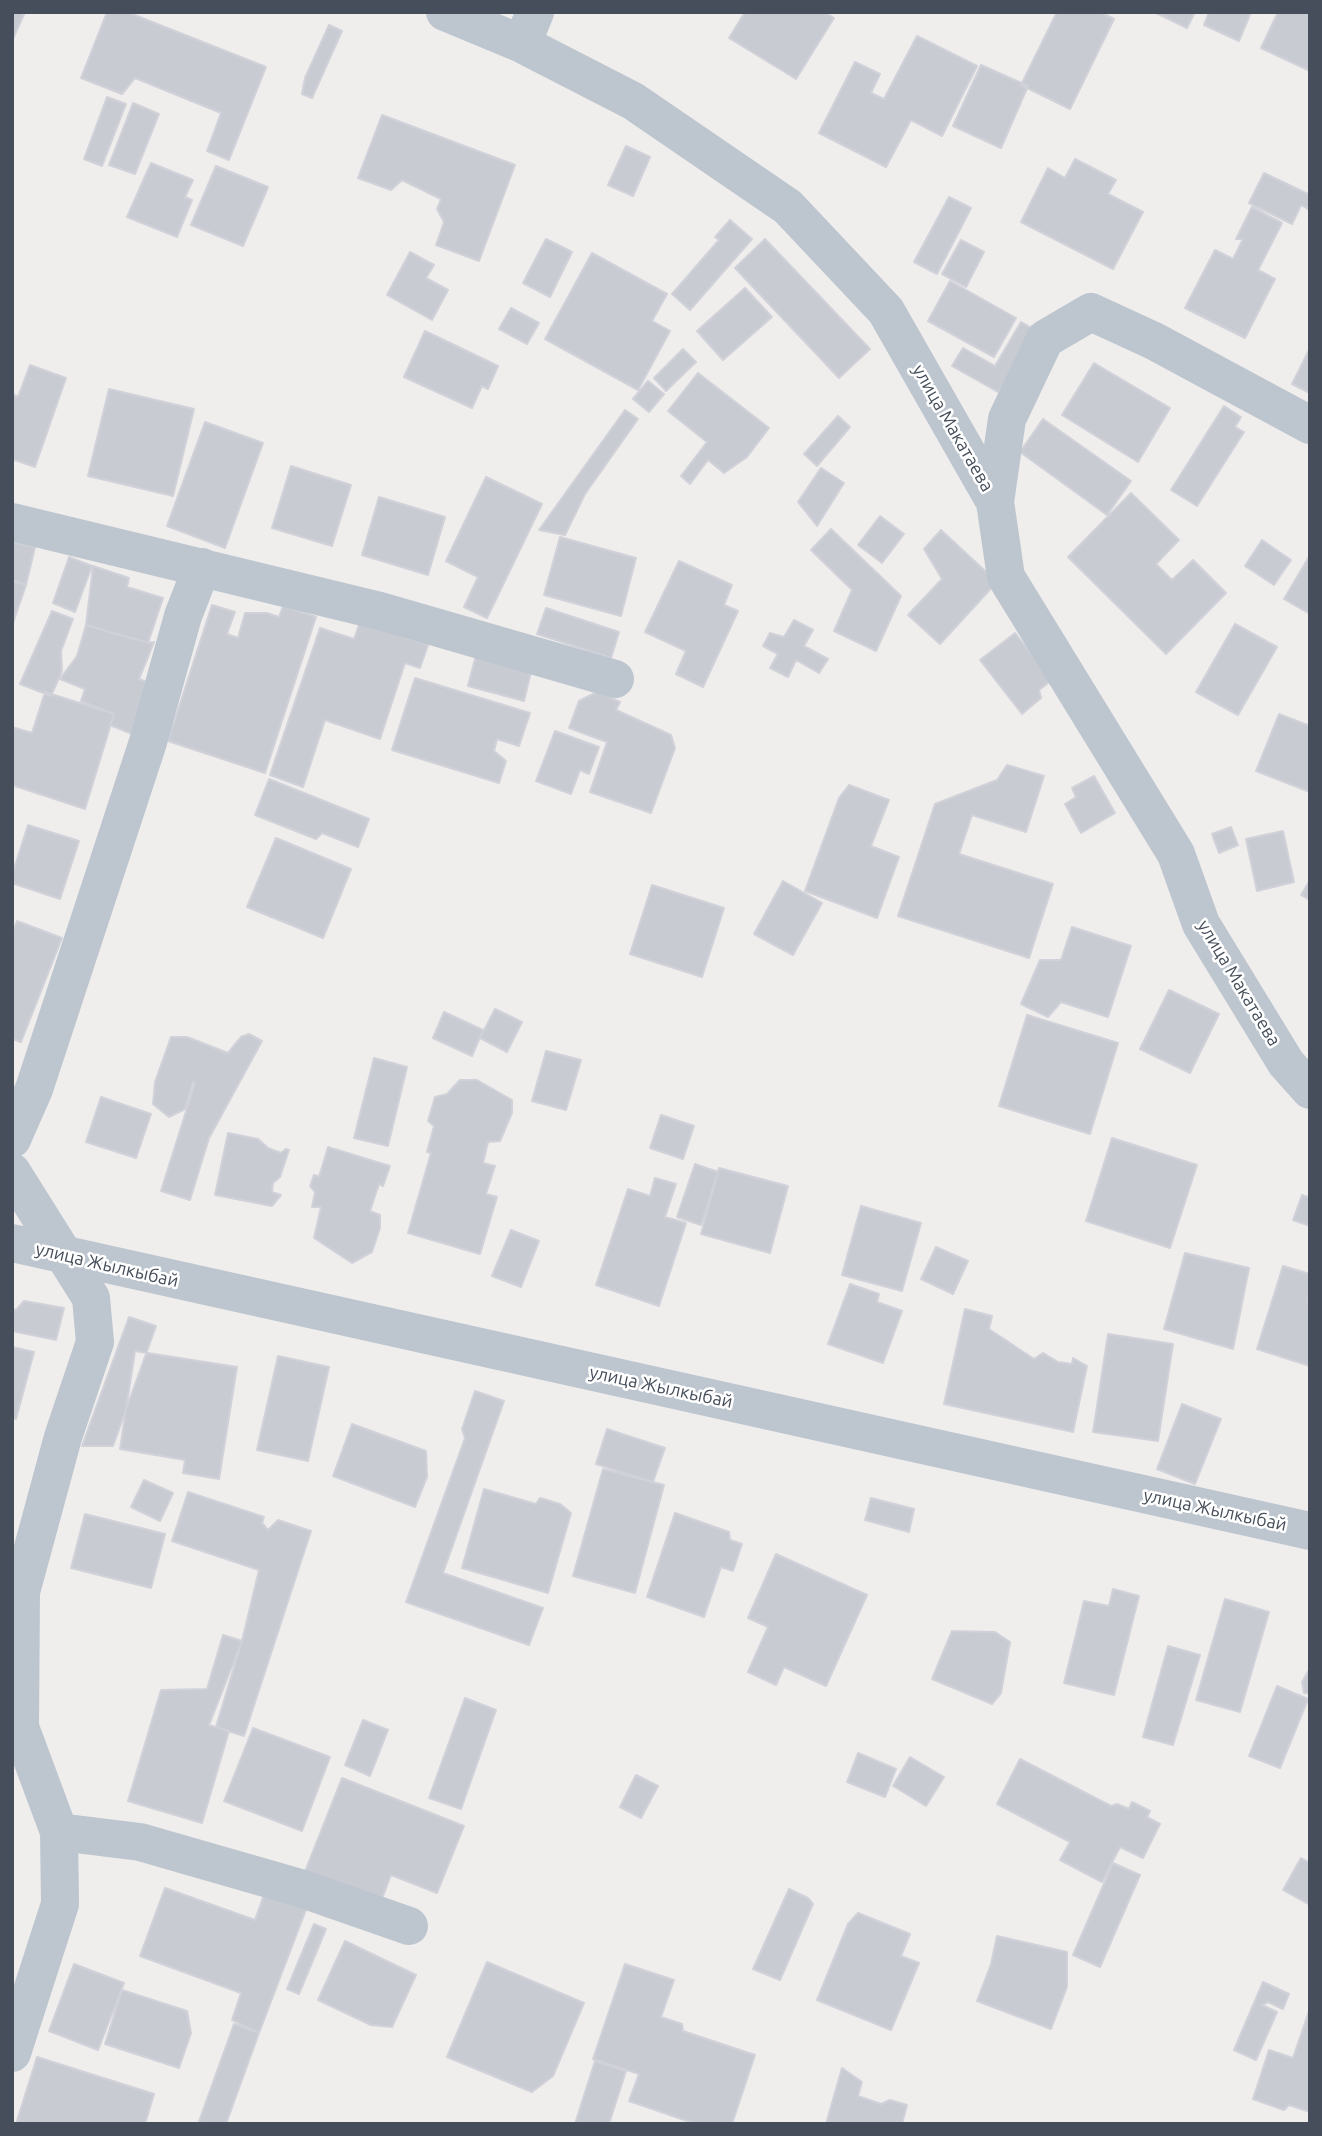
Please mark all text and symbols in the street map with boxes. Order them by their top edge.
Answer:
street label: улица Макатаева [908,361,998,495]
street label: улица Макатаева [1193,916,1285,1050]
street label: улица Жылкыбай [33,1238,181,1292]
street label: улица Жылкыбай [587,1361,735,1413]
street label: улица Жылкыбай [1141,1484,1289,1536]

